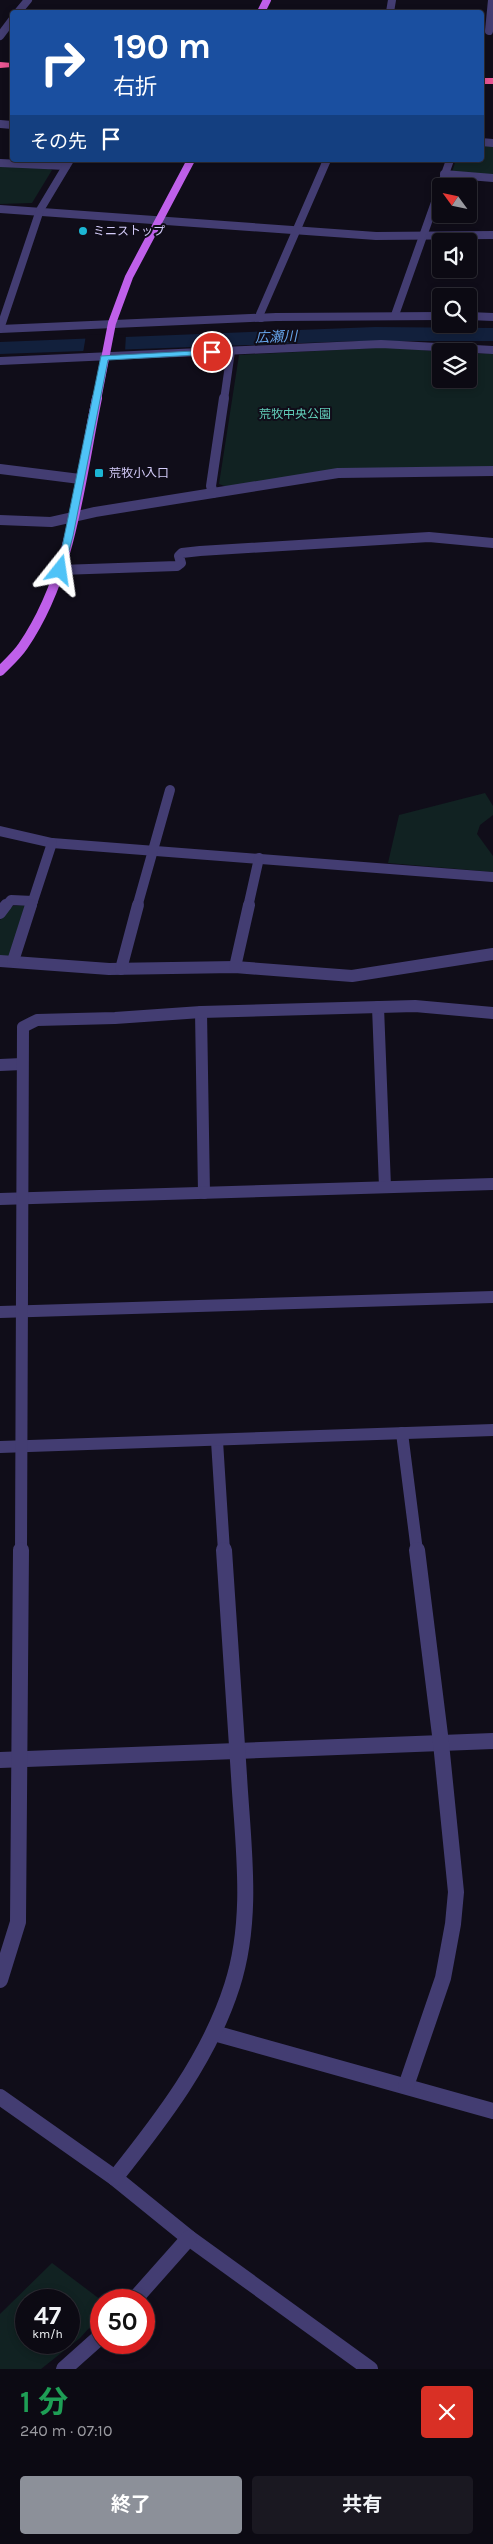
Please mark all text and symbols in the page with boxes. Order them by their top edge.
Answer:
text: 190 m [113,26,211,67]
icon: right [30,30,95,95]
text: 右折 [113,74,157,100]
icon: arrive [97,125,125,153]
text: その先 [30,131,87,153]
north arrow [432,178,478,222]
map controls [432,178,477,388]
place label: ミニストップ [93,224,165,238]
marker: ミニストップ [77,225,89,237]
button: sound [432,233,477,278]
button: search [432,288,477,333]
water label: 広瀬川 [255,328,299,346]
pin [191,331,233,373]
icon: arrive [198,338,226,366]
button: layers [432,343,477,388]
park label: 荒牧中央公園 [259,407,331,421]
place label: 荒牧小入口 [109,466,169,480]
marker: 荒牧小入口 [93,467,105,479]
position arrow [33,543,85,595]
speed limit sign: 50 [90,2289,155,2354]
text: 47 [34,2301,61,2330]
text: km/h [32,2327,63,2341]
text: 1 分 [20,2384,68,2420]
button: close [421,2386,473,2438]
text: 240 m · 07:10 [20,2421,112,2440]
button: 終了 [20,2476,242,2534]
button: 共有 [252,2476,473,2534]

